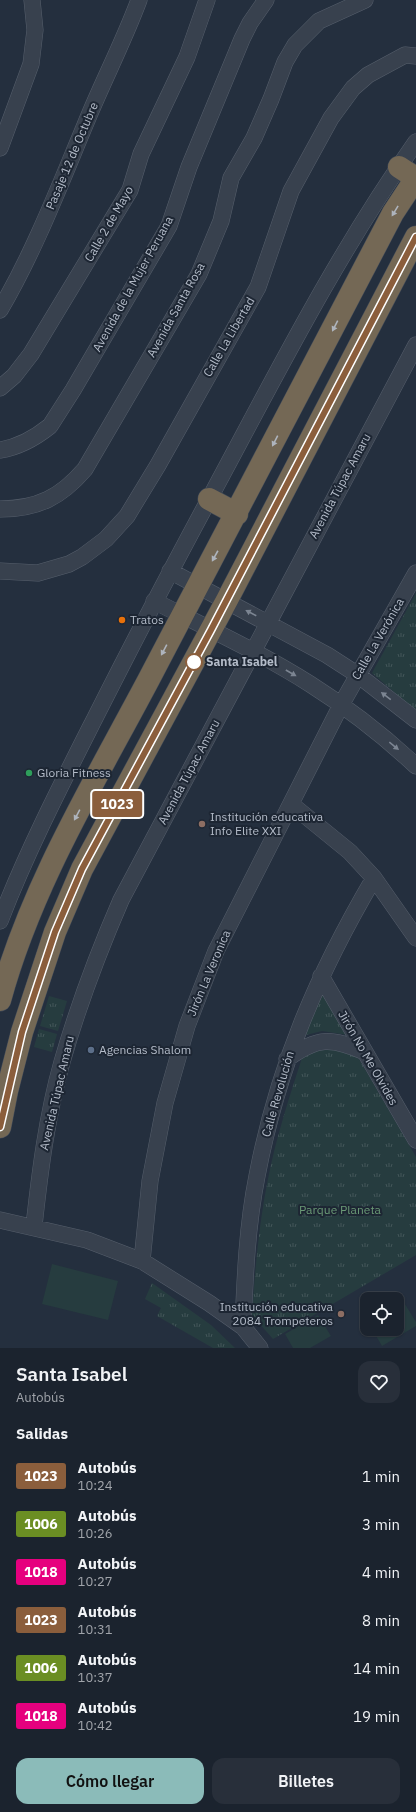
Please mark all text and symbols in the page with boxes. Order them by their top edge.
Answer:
street label: Pasaje 12 de Octubre [42,99,101,212]
street label: Calle 2 de Mayo [81,183,136,264]
one-way arrow [392,205,399,217]
street label: Avenida de la Mujer Peruana [89,213,176,354]
street label: Avenida Santa Rosa [143,259,208,360]
street label: Calle La Libertad [200,294,257,379]
one-way arrow [332,320,338,332]
street label: Avenida Túpac Amaru [305,431,374,541]
one-way arrow [272,435,278,447]
one-way arrow [211,551,218,562]
street label: Calle La Verónica [348,595,407,682]
one-way arrow [245,610,257,617]
place label: Tratos [130,612,164,627]
marker: Tratos [117,615,127,625]
one-way arrow [161,644,167,656]
marker: Santa Isabel [185,653,203,671]
place label: Santa Isabel [206,654,278,669]
one-way arrow [285,669,297,676]
one-way arrow [380,692,391,700]
street label: Avenida Túpac Amaru [154,717,223,827]
one-way arrow [389,742,400,751]
place label: Gloria Fitness [37,765,111,780]
marker: Gloria Fitness [24,768,34,778]
line badge: 1023 [89,791,145,817]
text: 1023 [100,795,134,813]
one-way arrow [74,809,81,821]
place label: Institución educativa Info Elite XXI [210,809,324,838]
marker: Institución educativa Info Elite XXI [197,819,207,829]
street label: Jirón La Veronica [184,927,234,1018]
street label: Jirón No Me Olvides [335,1008,402,1108]
street label: Avenida Túpac Amaru [36,1034,77,1152]
place label: Agencias Shalom [99,1042,191,1057]
marker: Agencias Shalom [86,1045,96,1055]
street label: Calle Revolución [258,1049,297,1139]
park label: Parque Planeta [299,1202,382,1217]
map controls [360,1292,404,1336]
button: locate [360,1292,404,1336]
place label: Institución educativa 2084 Trompeteros [220,1299,334,1328]
marker: Institución educativa 2084 Trompeteros [336,1309,346,1319]
button: heart [358,1361,400,1403]
text: Santa Isabel [16,1362,127,1386]
text: Autobús [16,1389,65,1406]
text: Salidas [16,1424,68,1443]
text: Autobús [78,1458,137,1477]
text: 1023 [24,1467,58,1485]
text: 1 min [362,1467,400,1486]
text: 10:24 [78,1477,113,1494]
text: Autobús [78,1506,137,1525]
text: 1006 [24,1515,58,1533]
text: 3 min [362,1515,400,1534]
text: 10:26 [78,1525,113,1542]
text: Autobús [78,1554,137,1573]
text: 1018 [24,1563,58,1581]
text: 4 min [362,1563,400,1582]
text: 10:27 [78,1573,113,1590]
text: Autobús [78,1602,137,1621]
text: 1023 [24,1611,58,1629]
text: 8 min [362,1611,400,1630]
text: 10:31 [78,1621,113,1638]
text: Autobús [78,1650,137,1669]
text: 1006 [24,1659,58,1677]
text: 14 min [353,1659,400,1678]
text: 10:37 [78,1669,113,1686]
text: Autobús [78,1698,137,1717]
text: 1018 [24,1707,58,1725]
text: 19 min [353,1707,400,1726]
text: 10:42 [78,1717,113,1734]
button: Cómo llegar [16,1758,204,1804]
button: Billetes [212,1758,400,1804]

